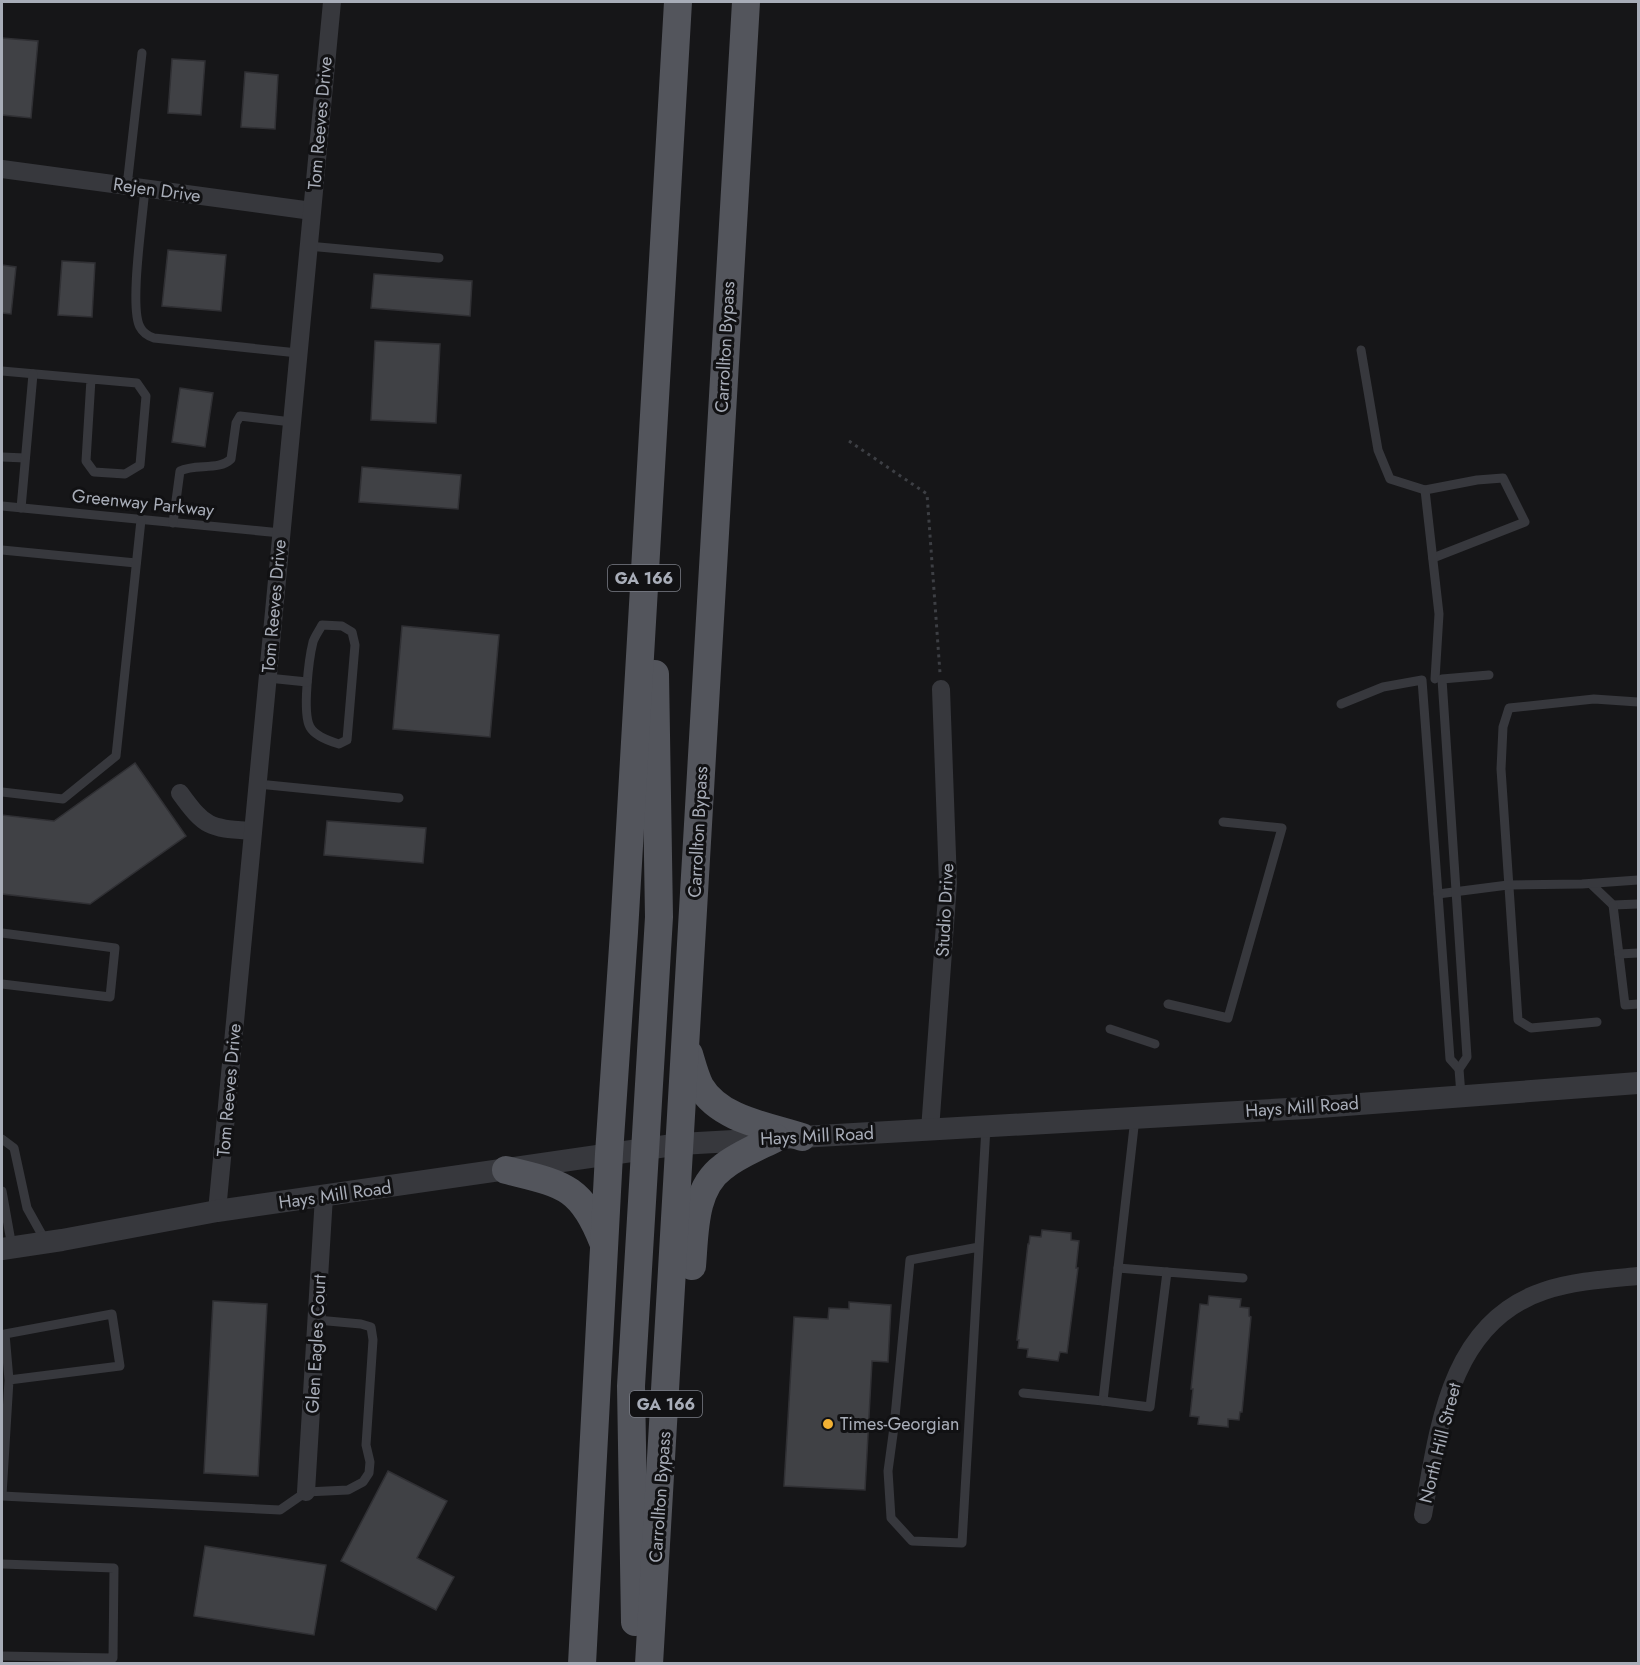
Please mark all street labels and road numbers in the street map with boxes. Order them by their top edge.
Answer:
street label: Tom Reeves Drive [301,55,339,191]
street label: Rejen Drive [112,171,202,209]
street label: Carrollton Bypass [709,281,741,413]
street label: Greenway Parkway [71,483,216,523]
street label: Tom Reeves Drive [255,538,293,674]
road number: GA 166 [608,565,680,591]
street label: Carrollton Bypass [682,766,714,898]
street label: Studio Drive [930,862,960,958]
street label: Tom Reeves Drive [210,1022,248,1158]
street label: Hays Mill Road [1244,1090,1360,1124]
street label: Hays Mill Road [760,1120,874,1152]
street label: Hays Mill Road [277,1174,393,1216]
street label: Glen Eagles Court [299,1273,333,1414]
street label: North Hill Street [1412,1379,1468,1506]
road number: GA 166 [630,1391,702,1417]
street label: Carrollton Bypass [642,1430,678,1564]

